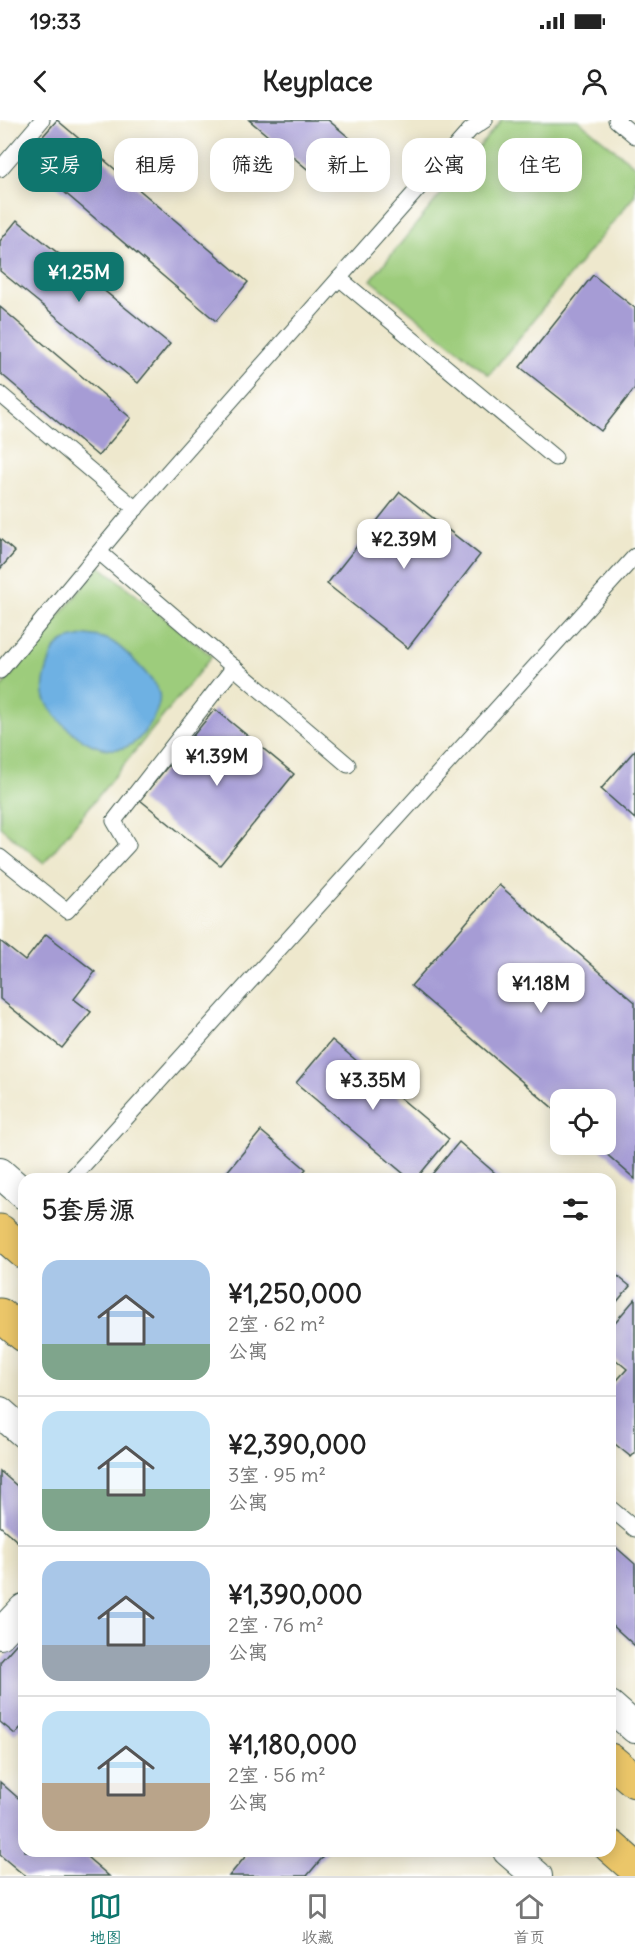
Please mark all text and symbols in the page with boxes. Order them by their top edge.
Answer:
text: 19:33 [30,7,81,35]
text: Keyplace [262,64,373,98]
icon: back [24,65,57,98]
icon: person [578,65,611,98]
chip: 买房 [18,138,102,192]
chip: 租房 [114,138,198,192]
chip: 筛选 [210,138,294,192]
chip: 新上 [306,138,390,192]
chip: 公寓 [402,138,486,192]
chip: 住宅 [498,138,582,192]
pin: ¥1.25M [30,252,128,303]
text: ¥1.25M [48,259,110,284]
pin: ¥2.39M [355,519,453,570]
text: ¥2.39M [371,526,437,551]
pin: ¥1.39M [168,736,266,787]
text: ¥1.39M [186,743,248,768]
pin: ¥1.18M [492,963,590,1014]
text: ¥1.18M [512,970,570,995]
pin: ¥3.35M [324,1060,422,1111]
text: ¥3.35M [340,1067,406,1092]
map controls [550,1089,616,1155]
button: locate [550,1089,616,1155]
text: 5套房源 [42,1193,135,1226]
icon: filters [559,1193,592,1226]
text: ¥1,250,000 [228,1277,362,1310]
icon: home [90,1284,162,1356]
text: 2室 · 62 m² [228,1311,325,1336]
text: 公寓 [228,1338,268,1363]
text: ¥2,390,000 [228,1428,367,1461]
icon: home [90,1435,162,1507]
text: 3室 · 95 m² [228,1462,326,1487]
text: 公寓 [228,1489,268,1514]
text: ¥1,390,000 [228,1578,363,1611]
icon: home [90,1585,162,1657]
text: 2室 · 76 m² [228,1612,324,1637]
text: 公寓 [228,1639,268,1664]
text: ¥1,180,000 [228,1728,357,1761]
icon: home [90,1735,162,1807]
text: 2室 · 56 m² [228,1762,326,1787]
text: 公寓 [228,1789,268,1814]
tab: 地图 [89,1890,122,1948]
tab: 收藏 [301,1890,334,1948]
tab: 首页 [513,1890,546,1948]

